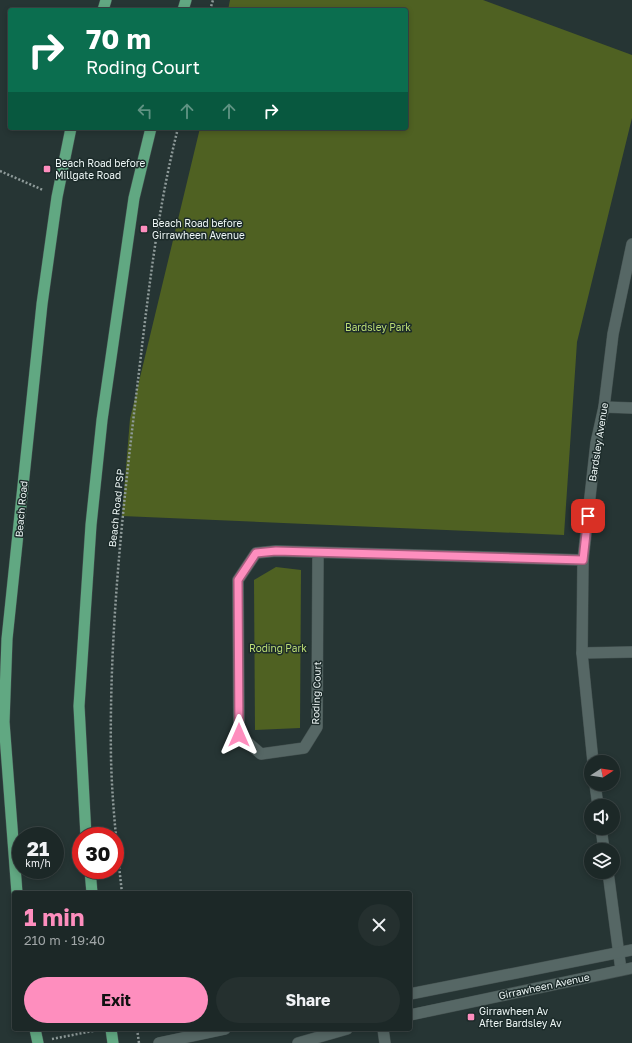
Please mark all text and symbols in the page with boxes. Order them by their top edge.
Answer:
text: 70 m [86,22,151,55]
icon: right [20,24,72,76]
text: Roding Court [86,56,200,78]
icon: left [134,100,156,122]
icon: ahead [176,100,198,122]
icon: ahead [218,100,240,122]
icon: right [260,100,282,122]
place label: Beach Road before Millgate Road [55,157,145,181]
marker: Beach Road before Millgate Road [42,164,52,174]
place label: Beach Road before Girrawheen Avenue [152,217,245,241]
marker: Beach Road before Girrawheen Avenue [139,224,149,234]
park label: Bardsley Park [345,321,411,333]
street label: Bardsley Avenue [586,402,610,482]
street label: Beach Road PSP [106,468,126,548]
street label: Beach Road [13,480,29,538]
pin [571,499,605,533]
icon: arrive [577,505,599,527]
park label: Roding Park [249,642,307,654]
street label: Roding Court [309,661,323,725]
position arrow [218,714,260,756]
north arrow [584,755,620,791]
map controls [584,755,620,879]
button: sound [584,799,620,835]
speed limit sign: 30 [72,827,124,879]
text: 21 [27,836,49,860]
button: layers [584,843,620,879]
text: km/h [25,857,51,869]
text: 1 min [24,902,84,931]
button: close [358,904,400,946]
text: 210 m · 19:40 [24,932,105,948]
street label: Girrawheen Avenue [497,970,591,1002]
button: Exit [24,977,208,1023]
button: Share [216,977,400,1023]
place label: Girrawheen Av After Bardsley Av [479,1005,562,1029]
marker: Girrawheen Av After Bardsley Av [466,1012,476,1022]

